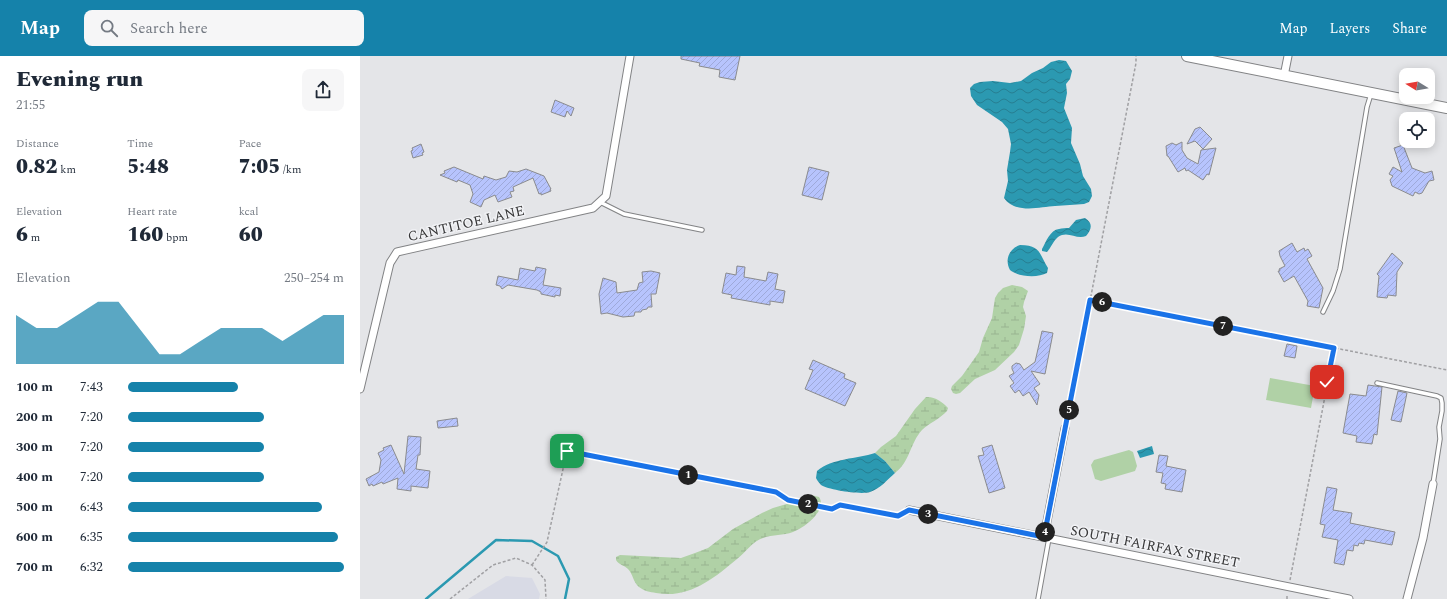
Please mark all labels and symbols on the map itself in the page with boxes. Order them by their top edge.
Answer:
north arrow [1399,68,1435,104]
street label: CANTITOE LANE [406,200,526,247]
pin: 6 [1092,292,1112,312]
pin: 7 [1213,316,1233,336]
pin [1310,365,1344,399]
pin: 5 [1059,400,1079,420]
pin [550,434,584,468]
pin: 1 [678,465,698,485]
pin: 2 [798,494,818,514]
pin: 3 [918,504,938,524]
street label: SOUTH FAIRFAX STREET [1068,520,1241,573]
pin: 4 [1035,522,1055,542]

